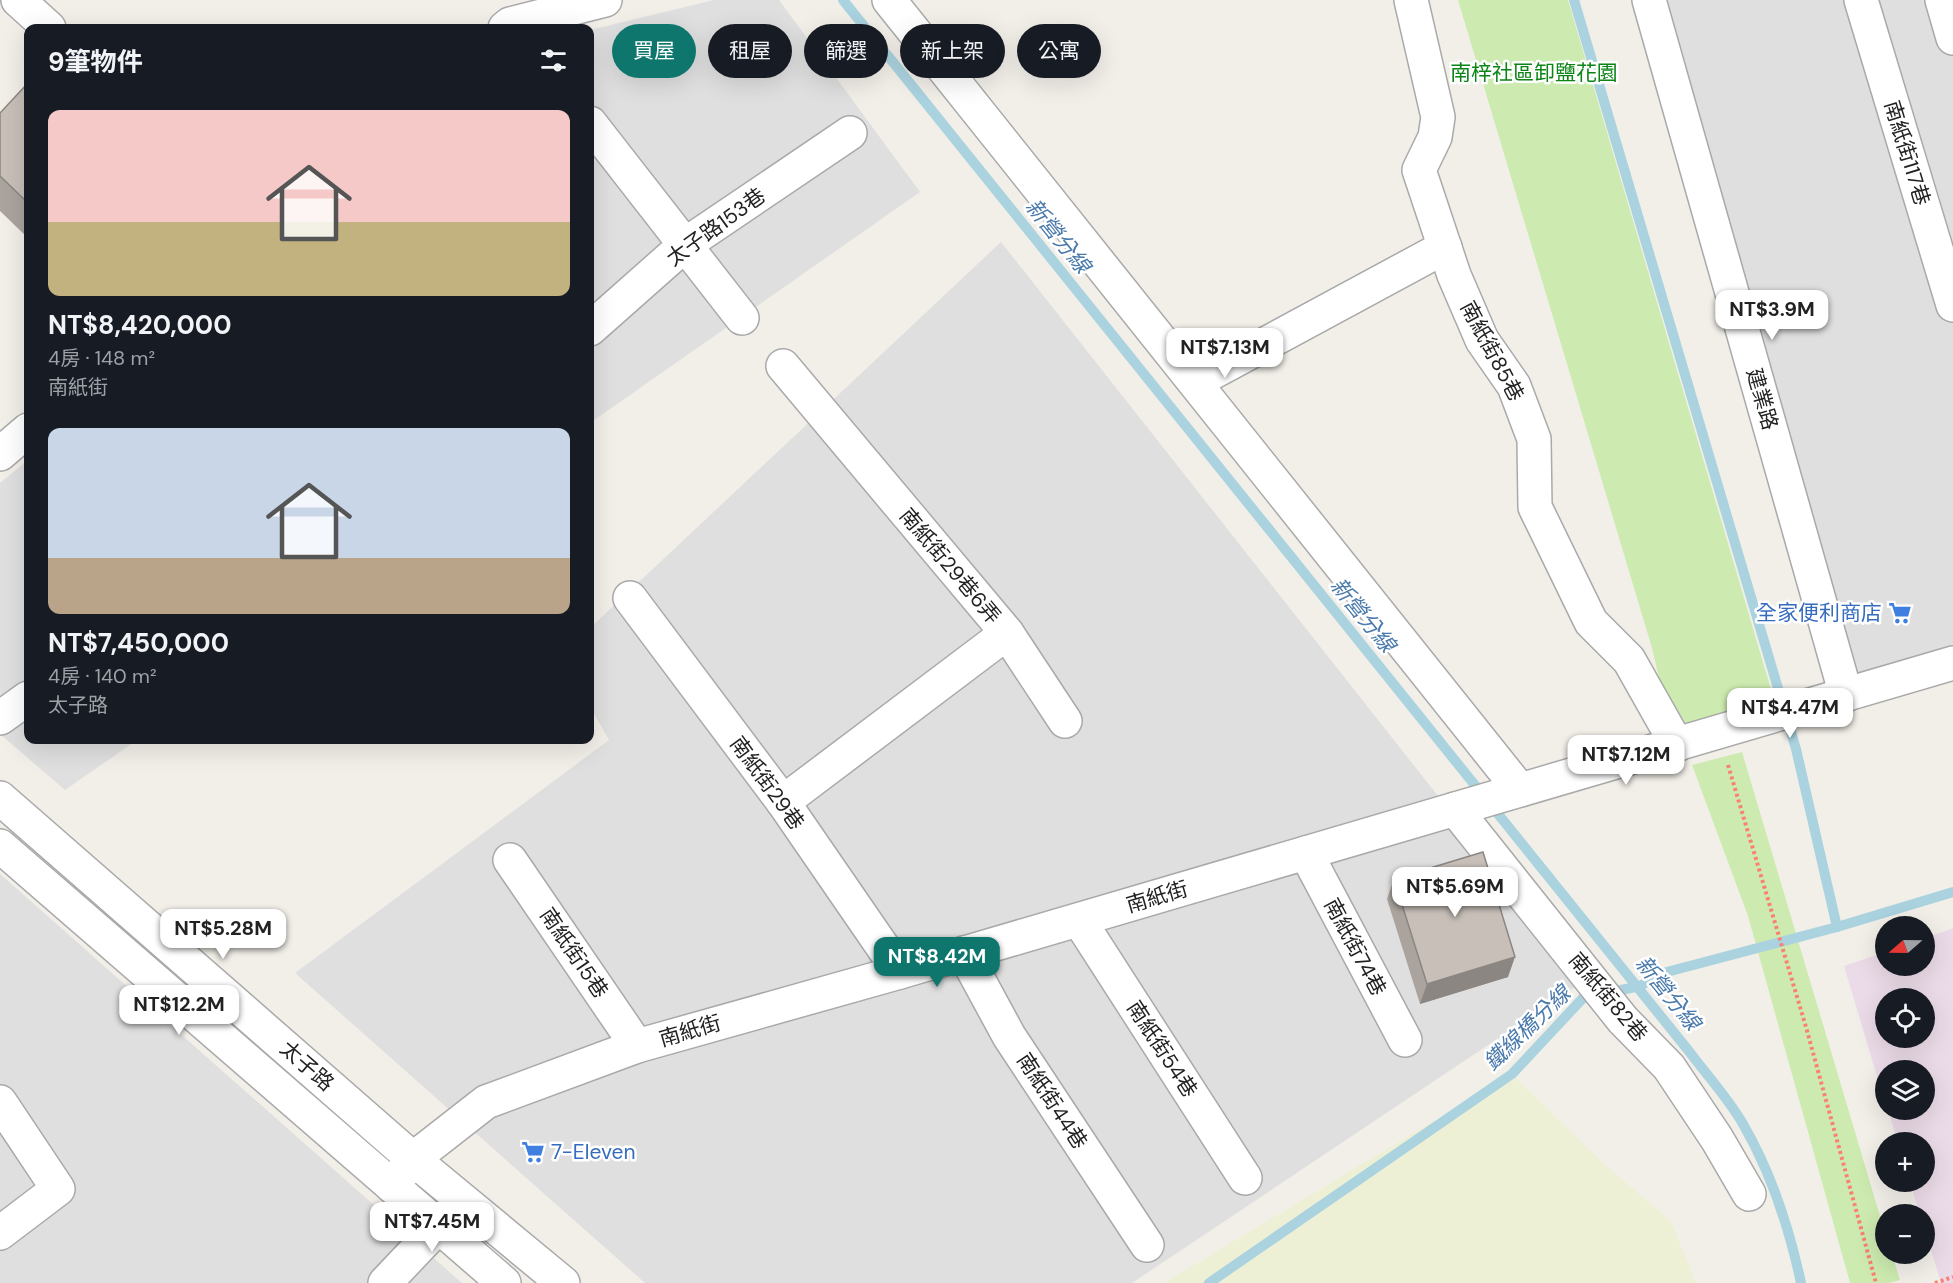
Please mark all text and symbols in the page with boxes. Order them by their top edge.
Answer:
chip: 買屋 [612,24,696,78]
chip: 租屋 [708,24,792,78]
chip: 篩選 [804,24,888,78]
chip: 新上架 [900,24,1005,78]
chip: 公寓 [1017,24,1101,78]
icon: filters [537,44,570,77]
text: 9筆物件 [48,45,143,79]
park label: 南梓社區卸鹽花園 [1450,59,1618,87]
street label: 南紙街117巷 [1878,97,1936,209]
icon: home [255,149,363,257]
street label: 太子路153巷 [661,182,771,272]
water label: 新營分線 [1019,193,1099,282]
pin: NT$3.9M [1717,290,1827,341]
street label: 南紙街85巷 [1454,296,1530,406]
text: NT$3.9M [1729,296,1815,322]
text: NT$8,420,000 [48,308,231,342]
pin: NT$7.13M [1163,328,1287,379]
text: NT$7.13M [1180,334,1270,360]
text: 4房 · 148 m² [48,345,155,371]
street label: 建業路 [1740,365,1784,433]
text: 南紙街 [48,374,108,400]
icon: home [255,467,363,575]
street label: 南紙街29巷6弄 [893,502,1007,630]
water label: 新營分線 [1324,572,1404,661]
place label: 全家便利商店 [1756,599,1882,627]
supermarket icon: 全家便利商店 [1887,600,1913,626]
text: NT$7,450,000 [48,626,229,660]
text: 4房 · 140 m² [48,663,157,689]
pin: NT$4.47M [1728,688,1852,739]
text: 太子路 [48,692,108,718]
text: NT$4.47M [1741,694,1839,720]
street label: 南紙街29巷 [724,731,810,835]
pin: NT$7.12M [1564,735,1688,786]
text: NT$7.12M [1582,741,1670,767]
pin: NT$5.69M [1393,867,1517,918]
text: NT$5.69M [1406,873,1504,899]
street label: 南紙街 [1123,875,1191,919]
street label: 南紙街74巷 [1318,893,1392,1001]
street label: 南紙街15巷 [533,902,615,1004]
pin: NT$5.28M [161,909,285,960]
text: NT$5.28M [174,915,272,941]
north arrow [1875,916,1935,976]
map controls [1875,916,1935,1264]
pin: NT$8.42M [875,937,999,988]
text: NT$8.42M [888,943,986,969]
street label: 南紙街82巷 [1562,946,1654,1048]
water label: 新營分線 [1629,950,1709,1039]
water label: 鐵線橋分線 [1477,977,1579,1077]
pin: NT$12.2M [117,985,241,1036]
button: locate [1875,988,1935,1048]
text: NT$12.2M [133,991,225,1017]
street label: 南紙街54巷 [1120,995,1204,1103]
street label: 南紙街 [656,1009,724,1053]
street label: 太子路 [274,1035,340,1097]
street label: 南紙街44巷 [1010,1047,1094,1155]
button: layers [1875,1060,1935,1120]
button: + [1875,1132,1935,1192]
place label: 7-Eleven [551,1138,635,1166]
supermarket icon: 7-Eleven [520,1139,546,1165]
pin: NT$7.45M [370,1202,494,1253]
button: − [1875,1204,1935,1264]
text: NT$7.45M [384,1208,480,1234]

